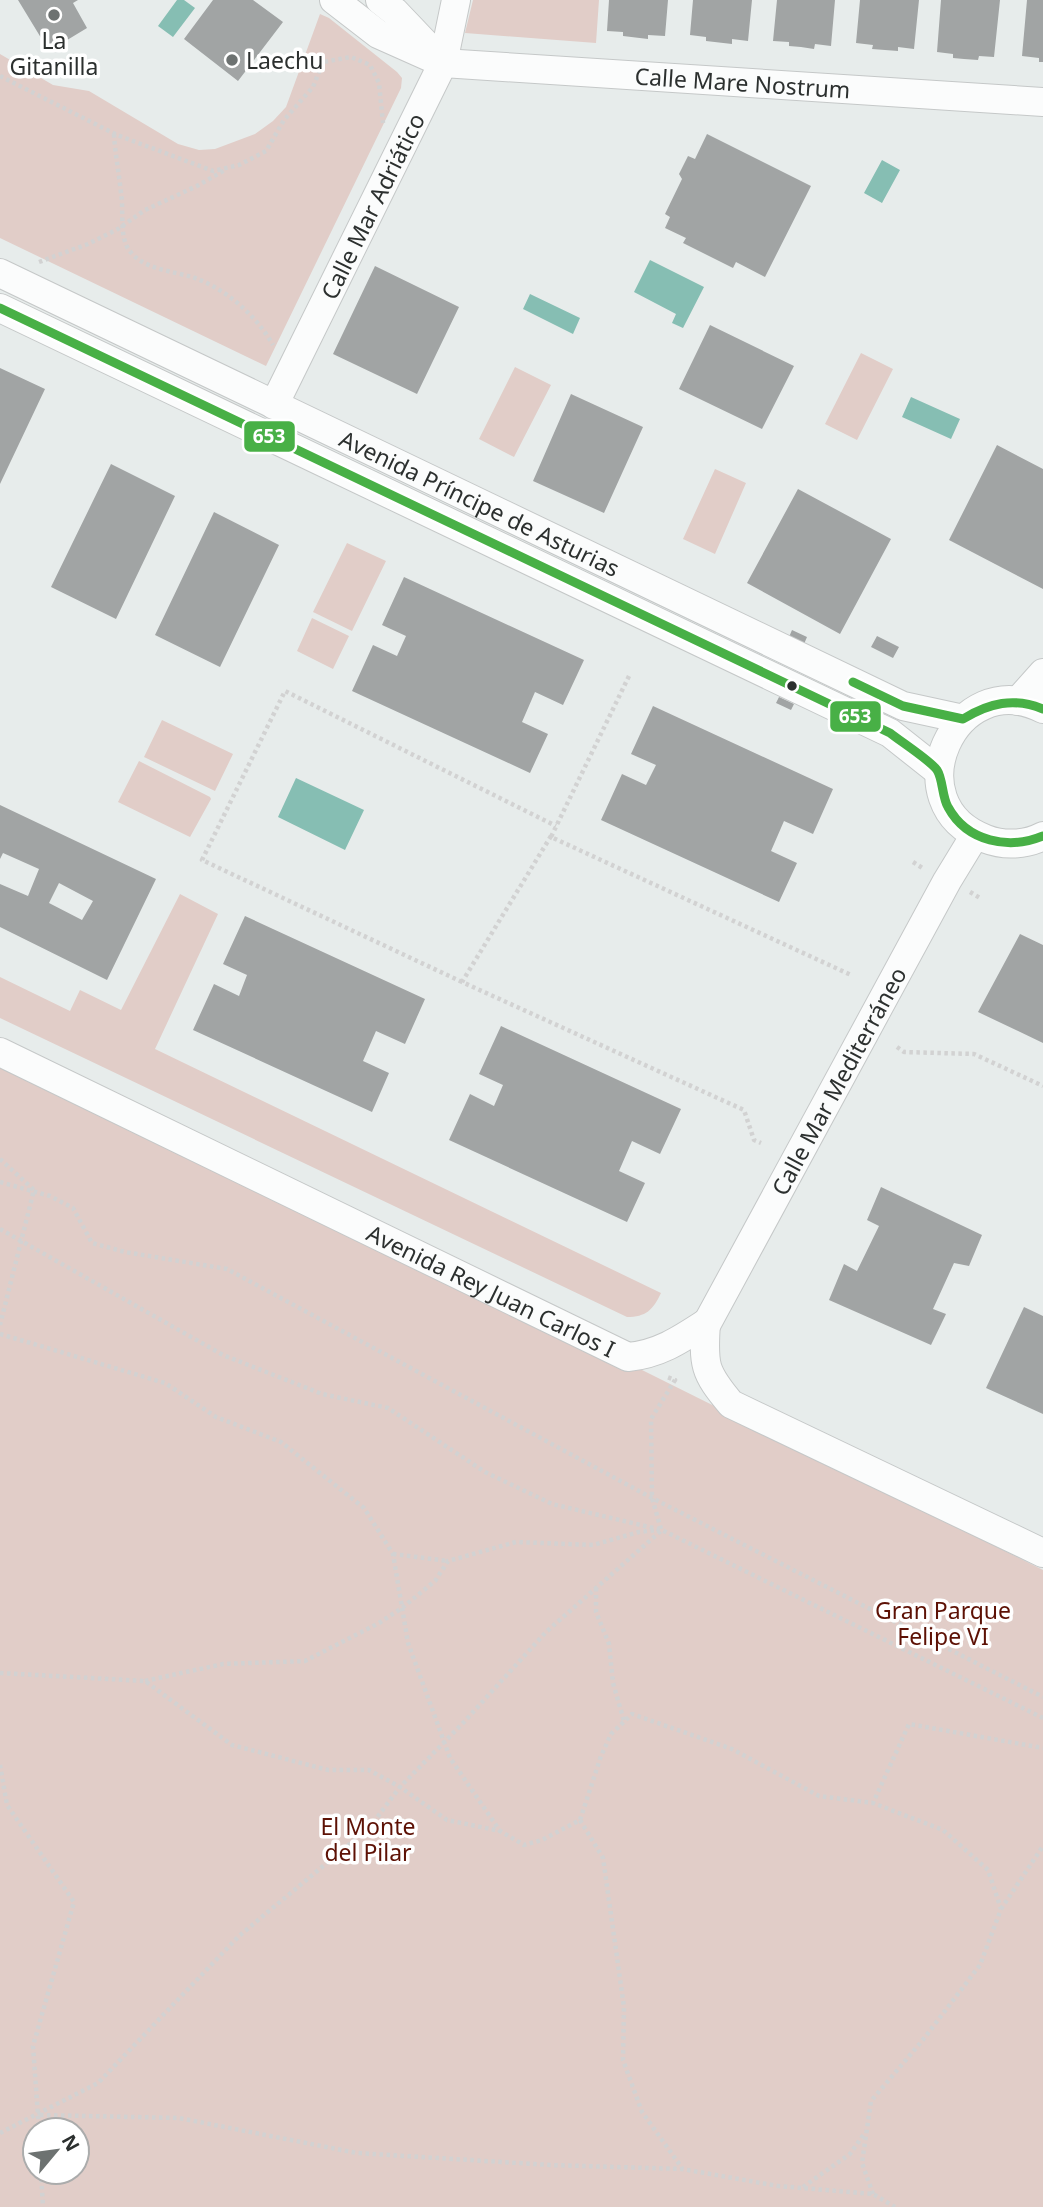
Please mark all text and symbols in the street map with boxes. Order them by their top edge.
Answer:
marker: La Gitanilla [46,7,62,23]
place label: La Gitanilla [10,24,98,82]
place label: Laechu [246,44,323,76]
marker: Laechu [224,52,240,68]
street label: Calle Mare Nostrum [634,59,851,105]
street label: Calle Mar Adriático [313,107,432,304]
line badge: 653 [243,420,296,453]
street label: Avenida Príncipe de Asturias [334,422,625,584]
text: 653 [253,423,285,449]
unlabelled marker [785,679,799,693]
line badge: 653 [829,700,882,733]
text: 653 [839,703,871,729]
street label: Calle Mar Mediterráneo [764,961,914,1201]
street label: Avenida Rey Juan Carlos I [362,1217,621,1364]
park label: Gran Parque Felipe VI [875,1594,1011,1652]
park label: El Monte del Pilar [321,1810,415,1868]
north arrow [21,2116,91,2186]
text: N [56,2130,86,2156]

